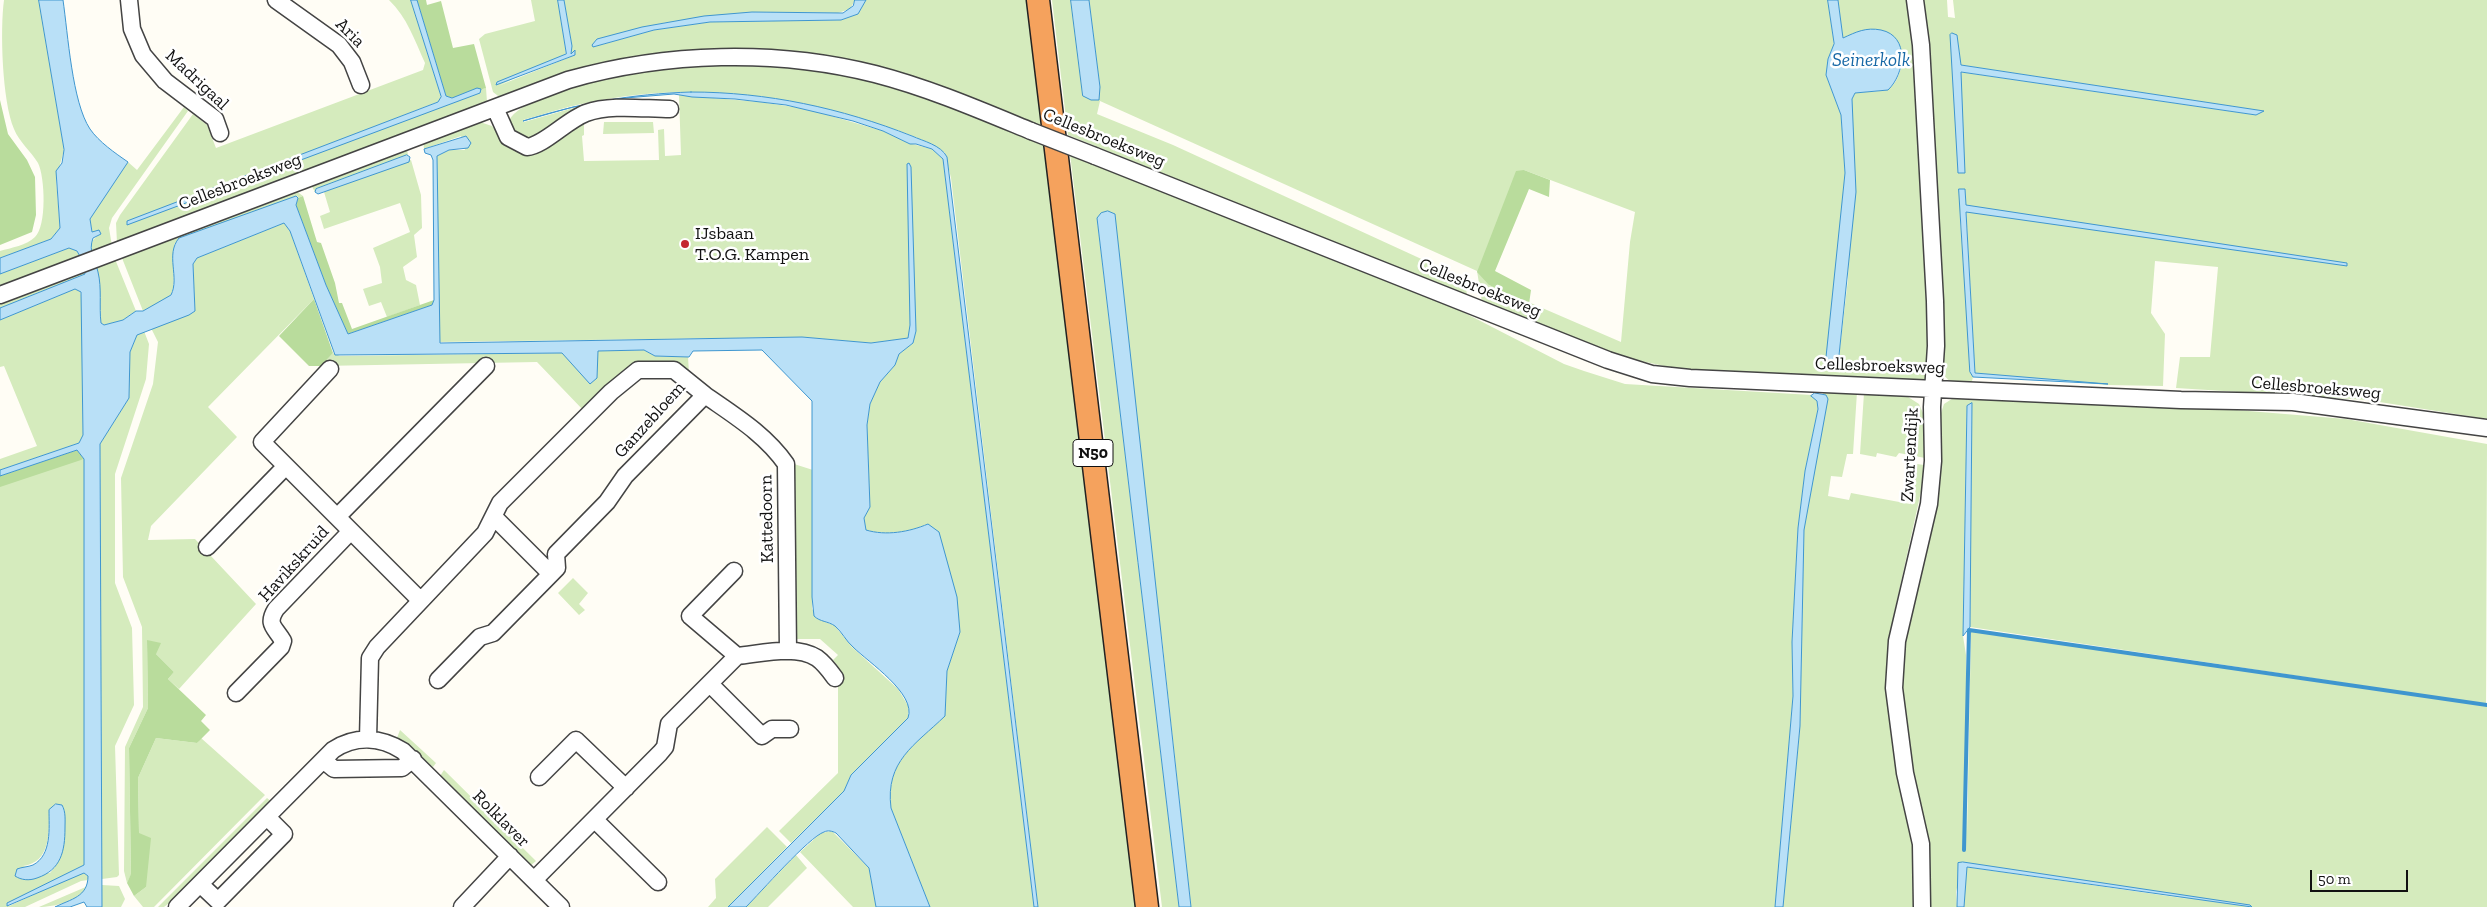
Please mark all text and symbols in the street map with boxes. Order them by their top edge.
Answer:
street label: Aria [331,14,369,52]
street label: Madrigaal [161,45,233,115]
water label: Seinerkolk [1832,50,1910,72]
street label: Cellesbroeksweg [1040,104,1168,172]
street label: Cellesbroeksweg [175,149,305,215]
place label: IJsbaan T.O.G. Kampen [695,223,809,266]
marker: IJsbaan T.O.G. Kampen [679,238,691,250]
street label: Cellesbroeksweg [1416,254,1544,322]
street label: Cellesbroeksweg [1815,353,1945,379]
street label: Cellesbroeksweg [2250,372,2382,404]
street label: Ganzebloem [610,377,690,463]
street label: Zwartendijk [1897,407,1923,503]
road number: N50 [1073,439,1113,466]
street label: Kattedoorn [755,475,779,563]
street label: Havikskruid [254,521,334,607]
street label: Rolklaver [468,786,534,852]
scale bar [2312,860,2410,892]
text: 50 m [2318,870,2351,888]

